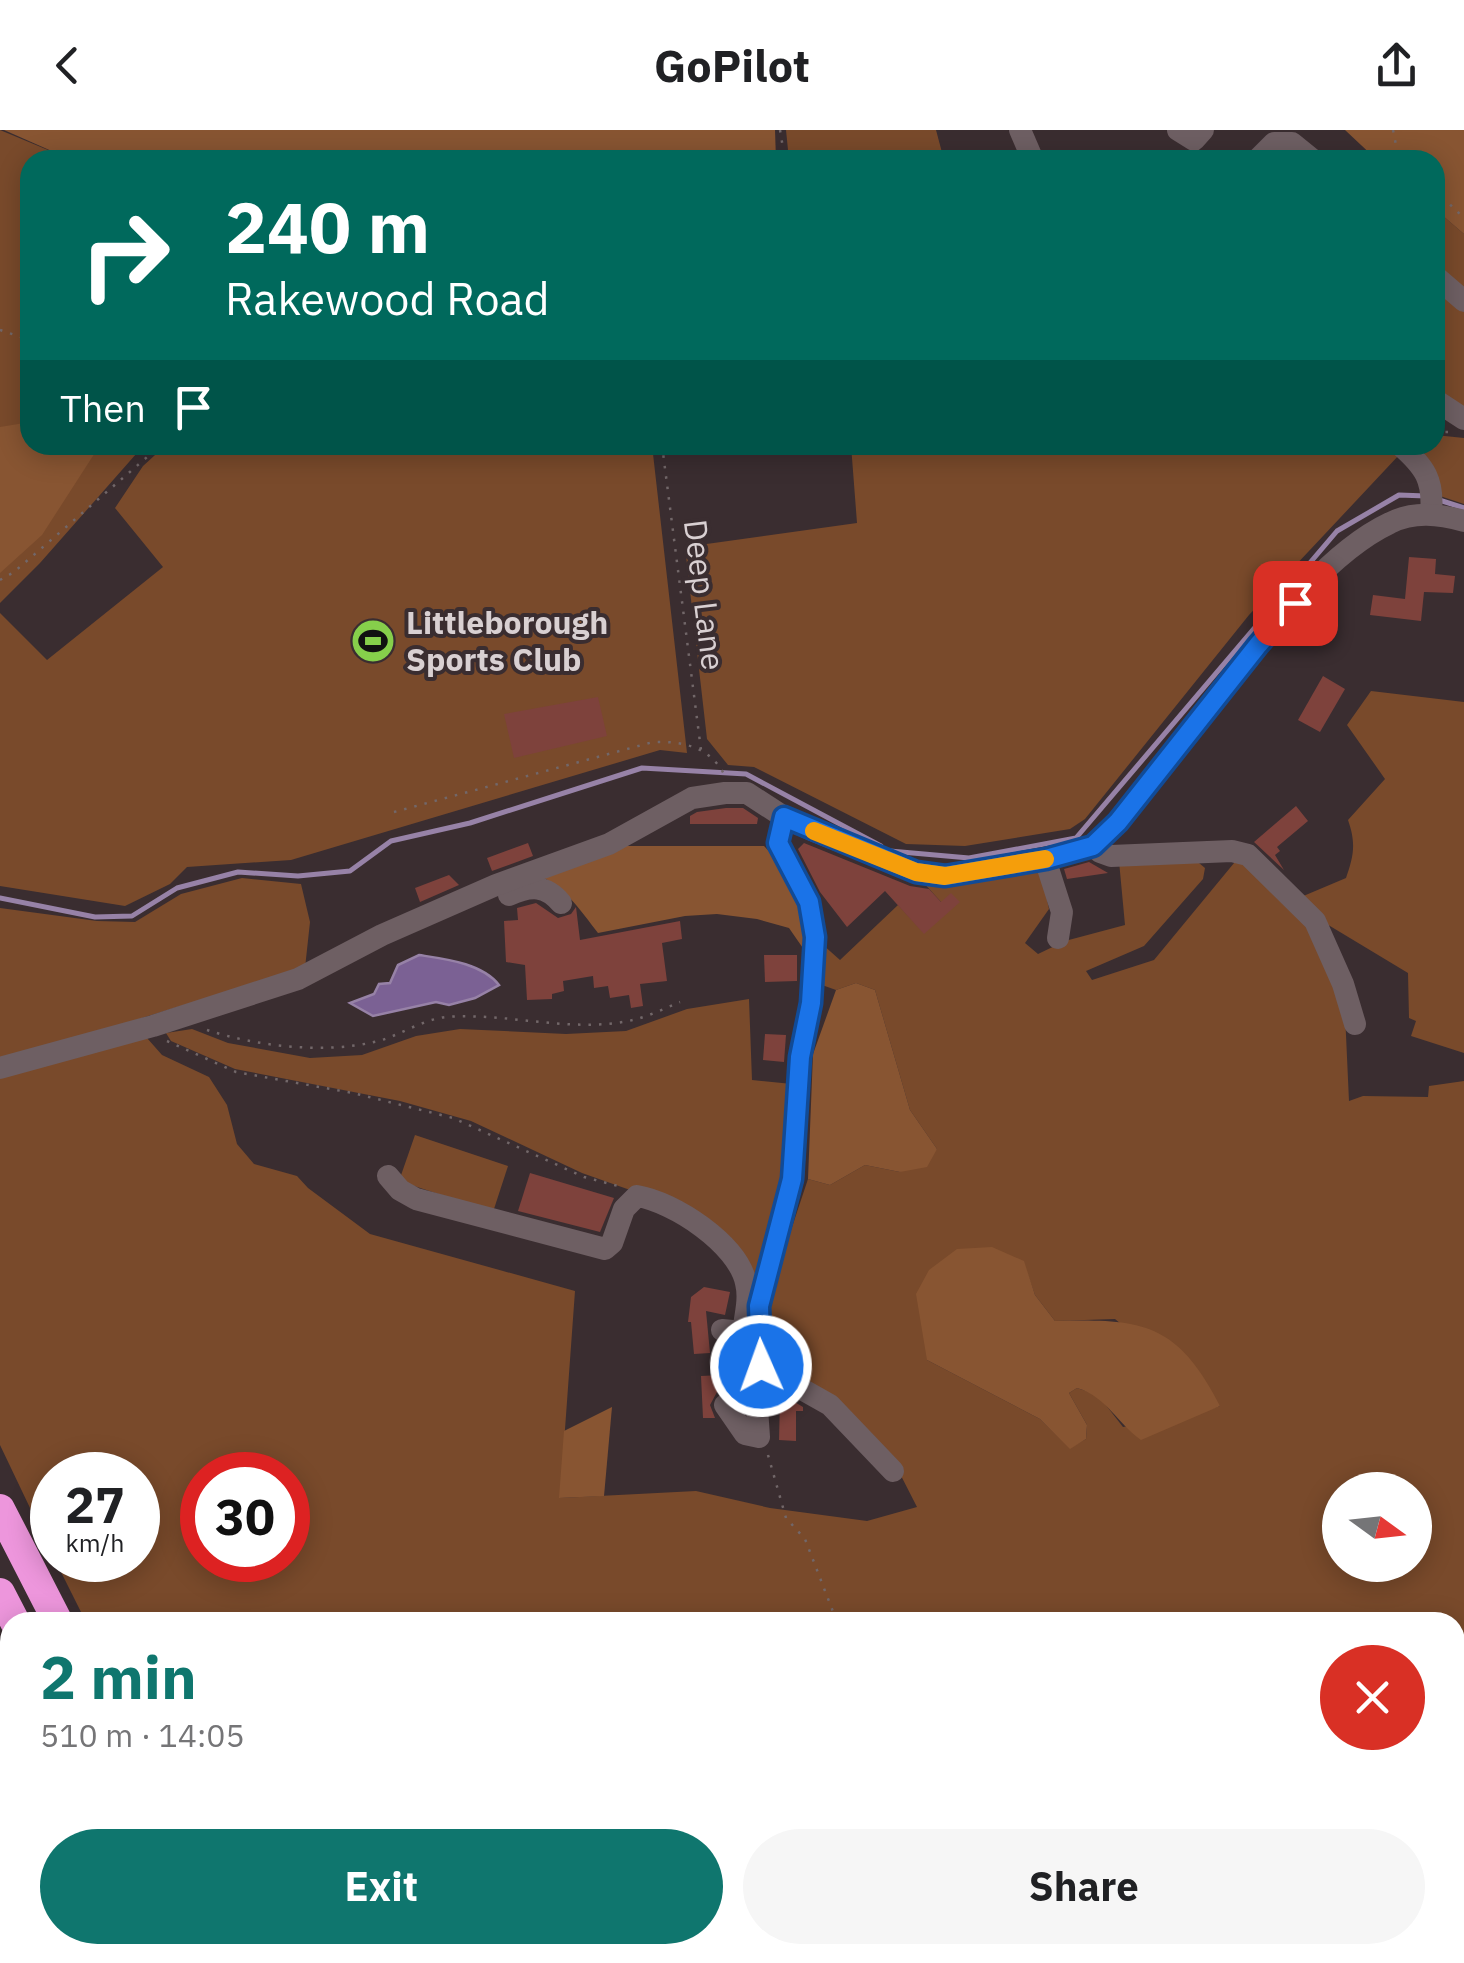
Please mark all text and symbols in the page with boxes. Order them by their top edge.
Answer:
text: GoPilot [654,36,810,94]
icon: back [40,38,95,93]
icon: share [1369,38,1424,93]
text: 240 m [225,181,430,272]
icon: right [60,190,190,320]
text: Rakewood Road [225,269,550,327]
icon: arrive [166,380,221,435]
text: Then [60,383,146,432]
street label: Deep Lane [675,517,735,673]
pin [1253,561,1338,646]
icon: arrive [1268,576,1323,631]
place label: Littleborough Sports Club [406,601,608,680]
sports icon: Littleborough Sports Club [350,618,396,664]
position arrow [709,1314,813,1418]
speed limit sign: 30 [180,1452,310,1582]
text: 27 [65,1472,125,1537]
north arrow [1322,1472,1432,1582]
map controls [1322,1472,1432,1582]
text: km/h [66,1526,124,1559]
text: 2 min [40,1637,197,1716]
button: close [1320,1645,1425,1750]
text: 510 m · 14:05 [40,1714,245,1756]
button: Exit [40,1829,723,1944]
button: Share [743,1829,1425,1944]

